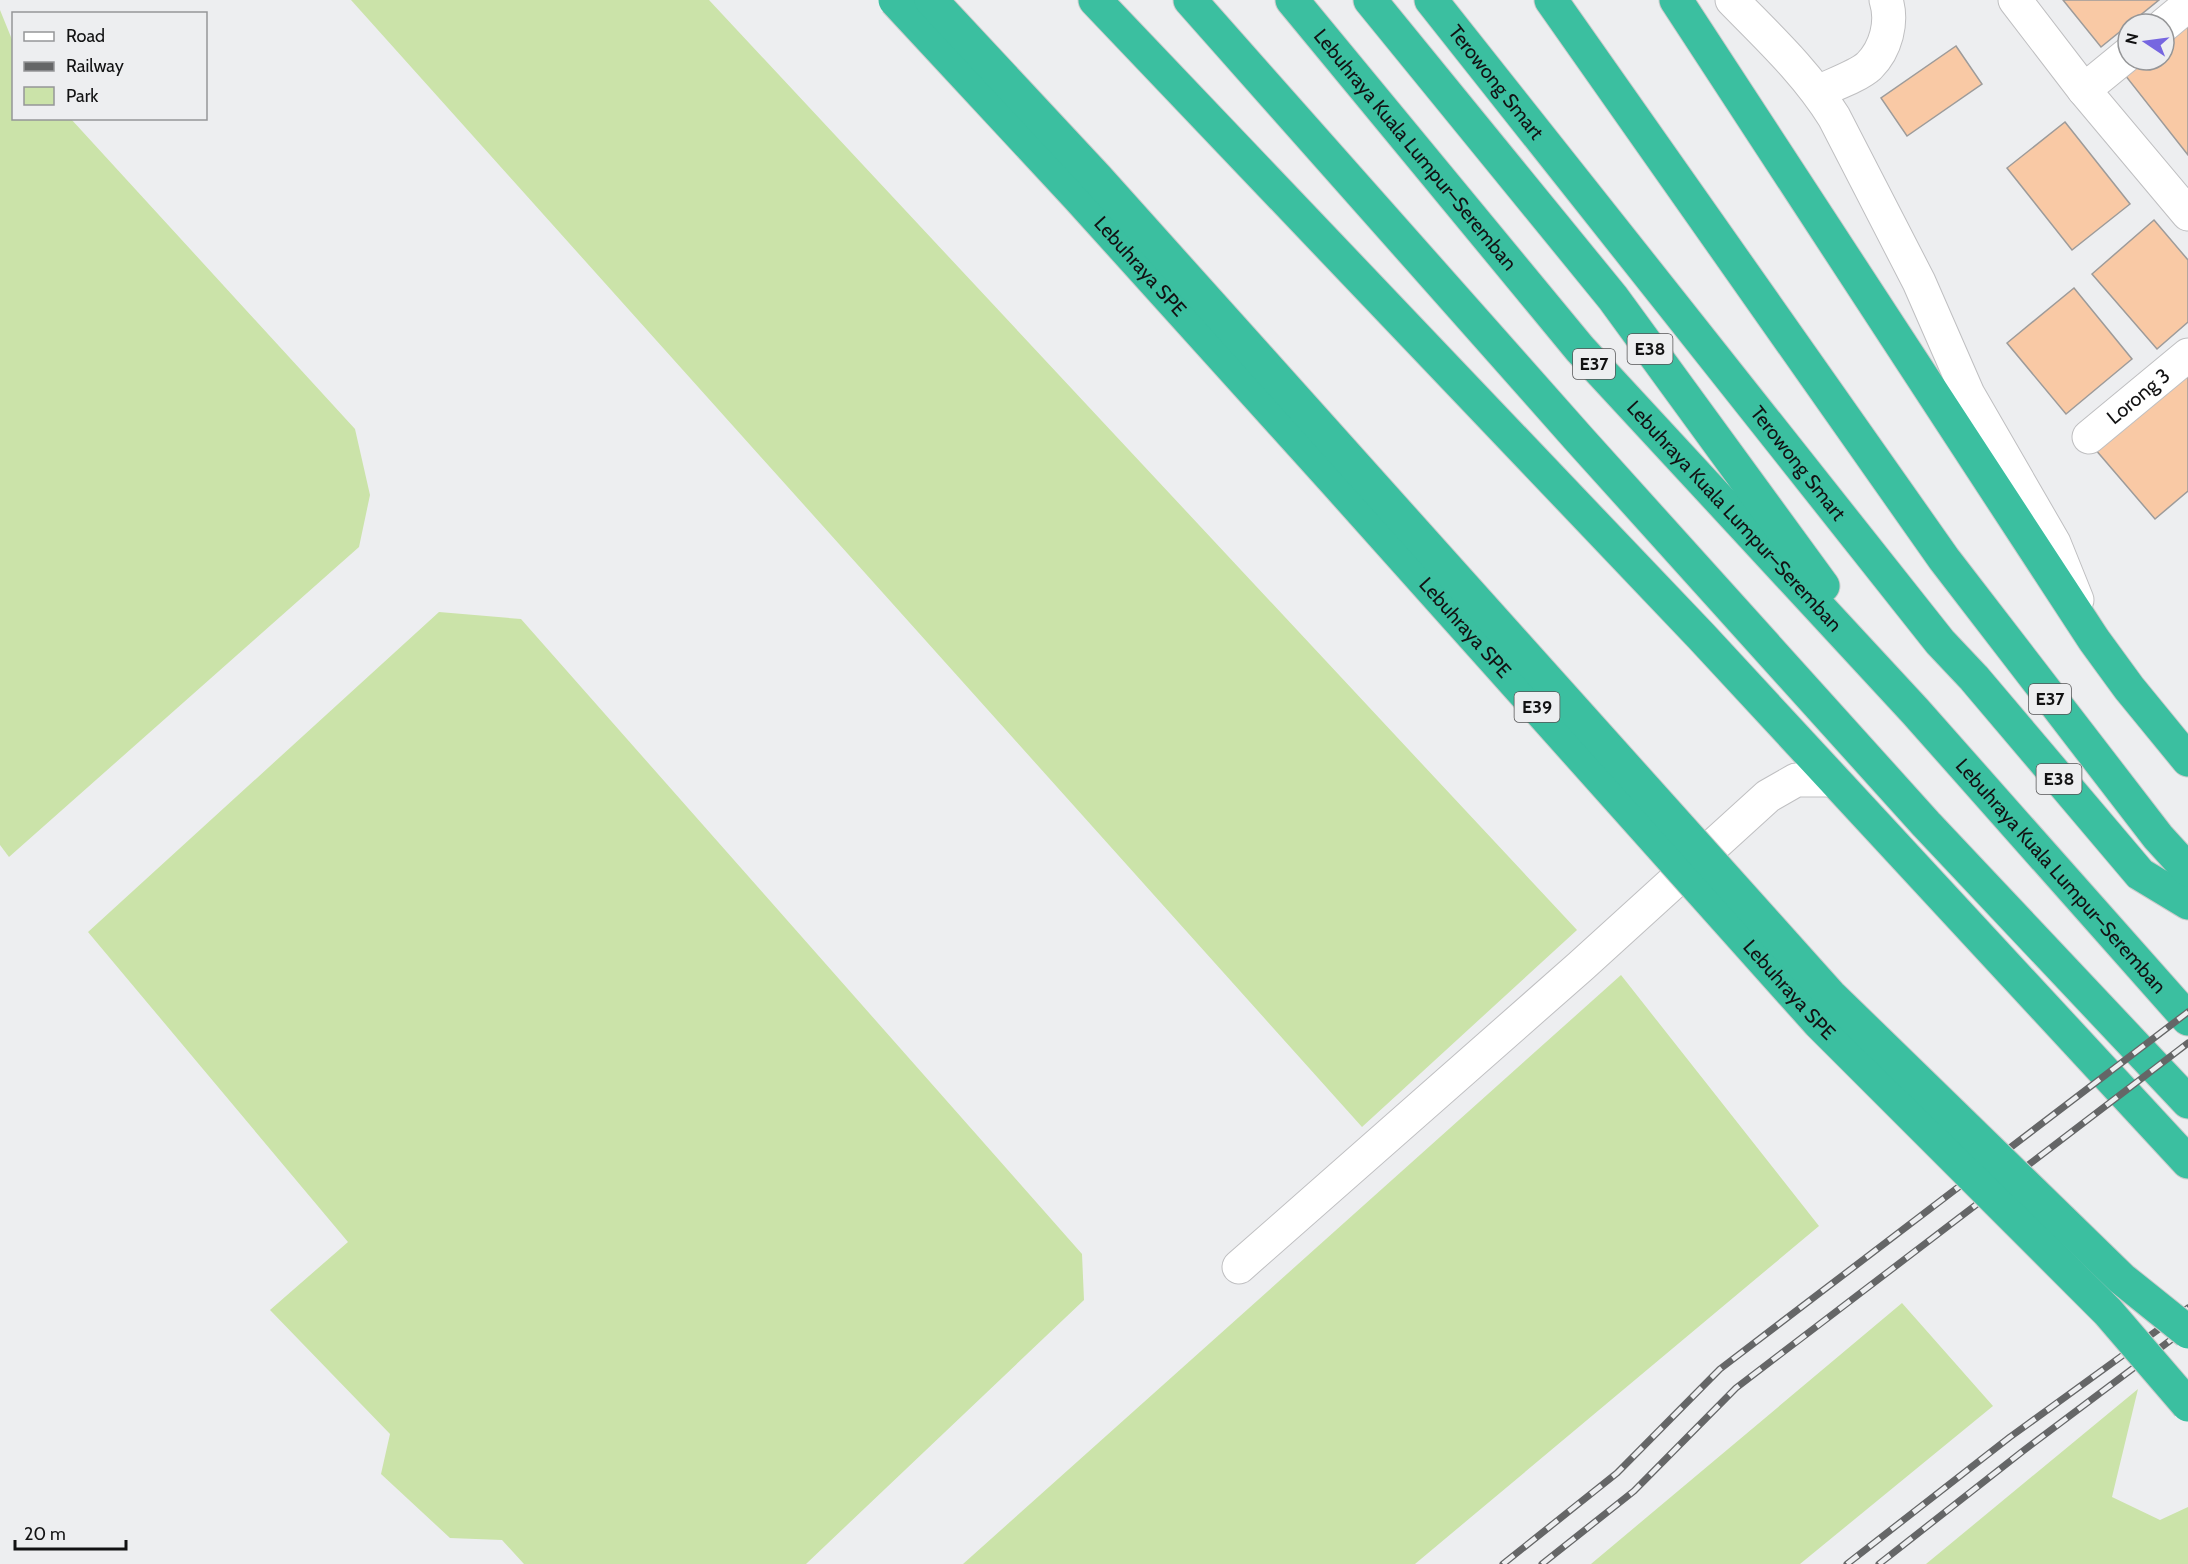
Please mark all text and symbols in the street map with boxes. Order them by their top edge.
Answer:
legend [12,12,207,120]
north arrow [2116,12,2176,72]
street label: Terowong Smart [1444,20,1549,144]
street label: Lebuhraya Kuala Lumpur–Seremban [1309,24,1522,275]
text: Road [66,25,105,47]
text: N [2121,31,2142,46]
text: Railway [66,55,124,77]
text: Park [66,85,99,107]
street label: Lebuhraya SPE [1089,211,1192,321]
road number: E38 [1628,334,1672,364]
road number: E37 [1573,349,1615,379]
street label: Lorong 3 [2102,363,2175,429]
street label: Lebuhraya Kuala Lumpur–Seremban [1622,396,1847,636]
street label: Terowong Smart [1746,401,1851,525]
street label: Lebuhraya SPE [1414,572,1516,683]
road number: E37 [2029,684,2071,714]
road number: E39 [1514,692,1560,722]
street label: Lebuhraya Kuala Lumpur–Seremban [1951,754,2171,998]
road number: E38 [2036,764,2082,794]
street label: Lebuhraya SPE [1738,935,1841,1045]
scale bar [15,1513,126,1551]
text: 20 m [24,1523,66,1545]

